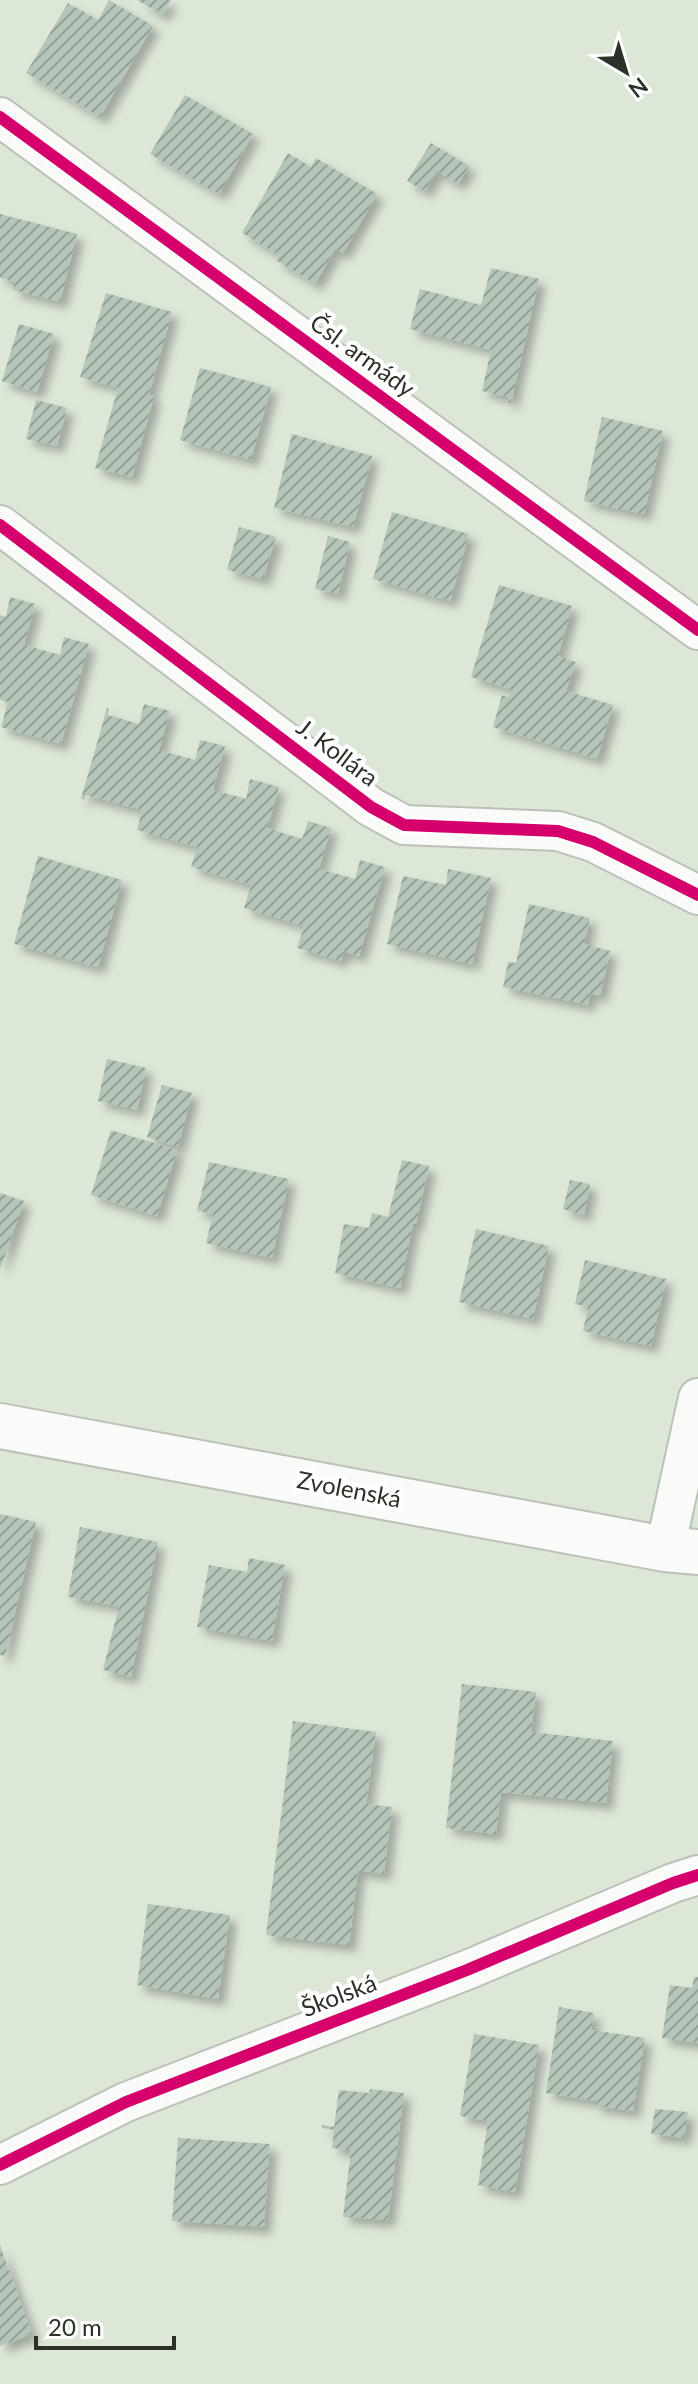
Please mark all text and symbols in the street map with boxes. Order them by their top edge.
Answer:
north arrow [586,32,666,112]
text: N [624,72,654,104]
street label: Čsl. armády [305,307,421,403]
street label: J. Kollára [292,712,384,792]
street label: Zvolenská [295,1464,404,1513]
street label: Školská [297,1967,380,2022]
scale bar [36,2300,174,2350]
text: 20 m [48,2312,102,2341]

